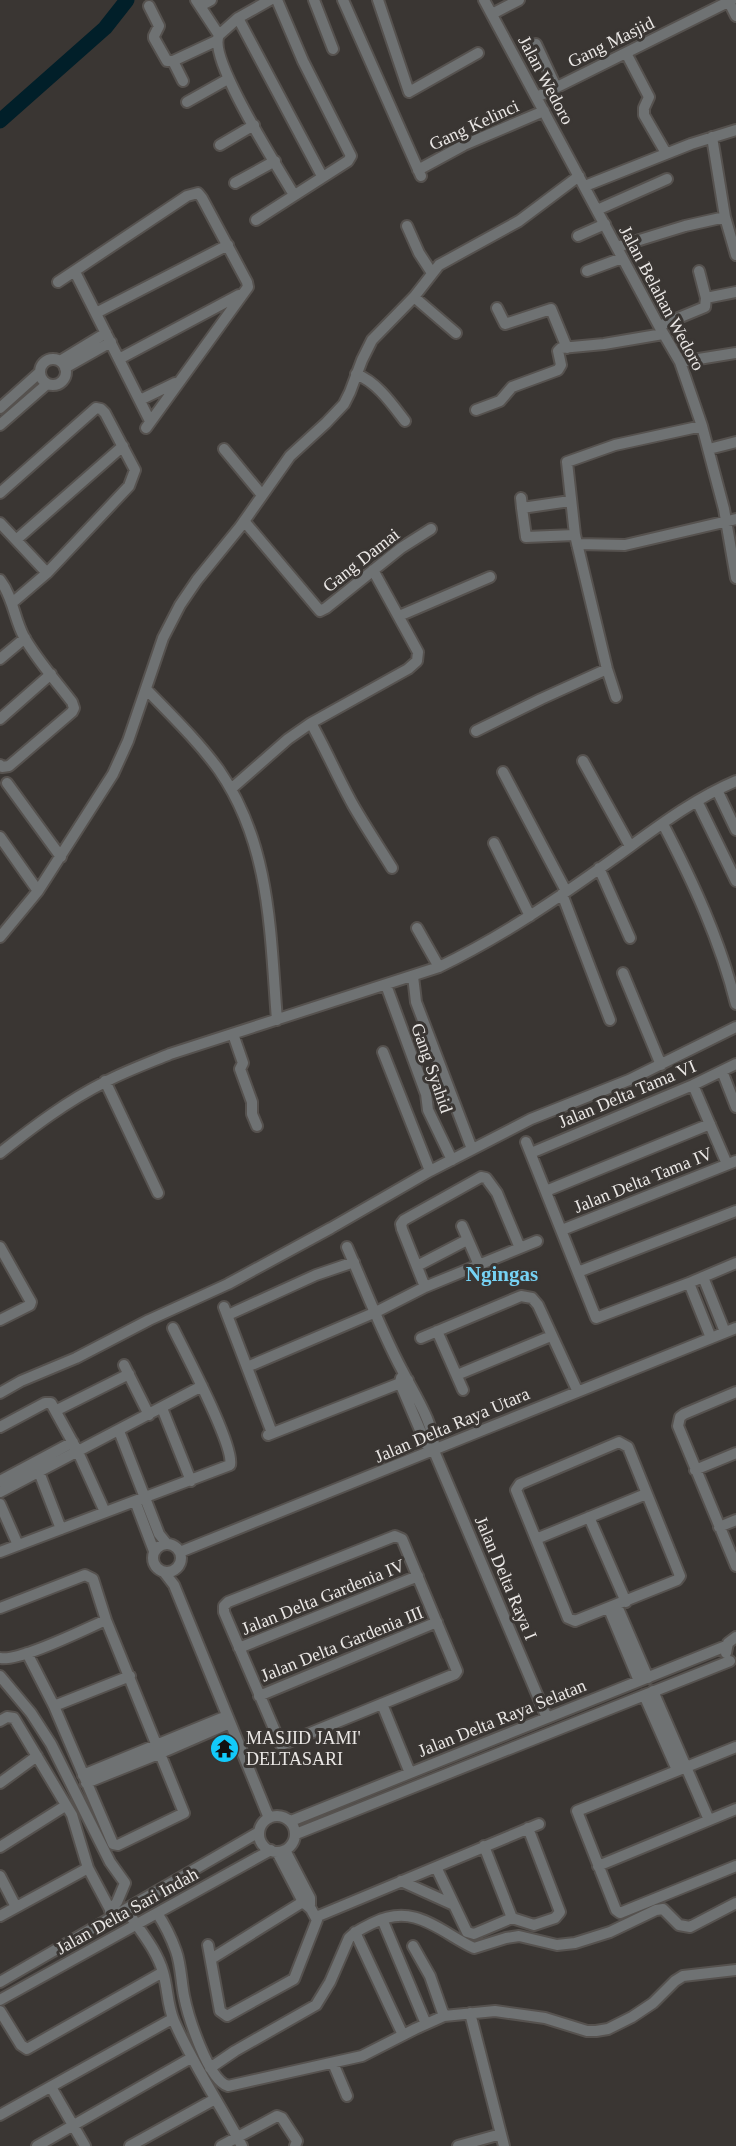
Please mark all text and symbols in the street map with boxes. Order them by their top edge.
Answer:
street label: Gang Masjid [565,13,657,71]
street label: Jalan Wedoro [514,32,578,128]
street label: Gang Kelinci [426,96,522,154]
street label: Jalan Belahan Wedoro [615,222,709,374]
street label: Gang Damai [319,524,403,596]
street label: Gang Syahid [407,1021,457,1115]
street label: Jalan Delta Tama VI [555,1056,699,1132]
street label: Jalan Delta Tama IV [571,1143,715,1217]
district label: Ngingas [466,1262,538,1286]
street label: Jalan Delta Raya Utara [371,1383,533,1467]
street label: Jalan Delta Raya I [471,1513,541,1643]
street label: Jalan Delta Gardenia IV [238,1555,408,1639]
street label: Jalan Delta Gardenia III [258,1602,426,1686]
street label: Jalan Delta Raya Selatan [415,1675,589,1761]
place label: MASJID JAMI' DELTASARI [246,1728,361,1769]
temple icon: MASJID JAMI' DELTASARI [209,1732,241,1764]
street label: Jalan Delta Sari Indah [52,1864,202,1958]

